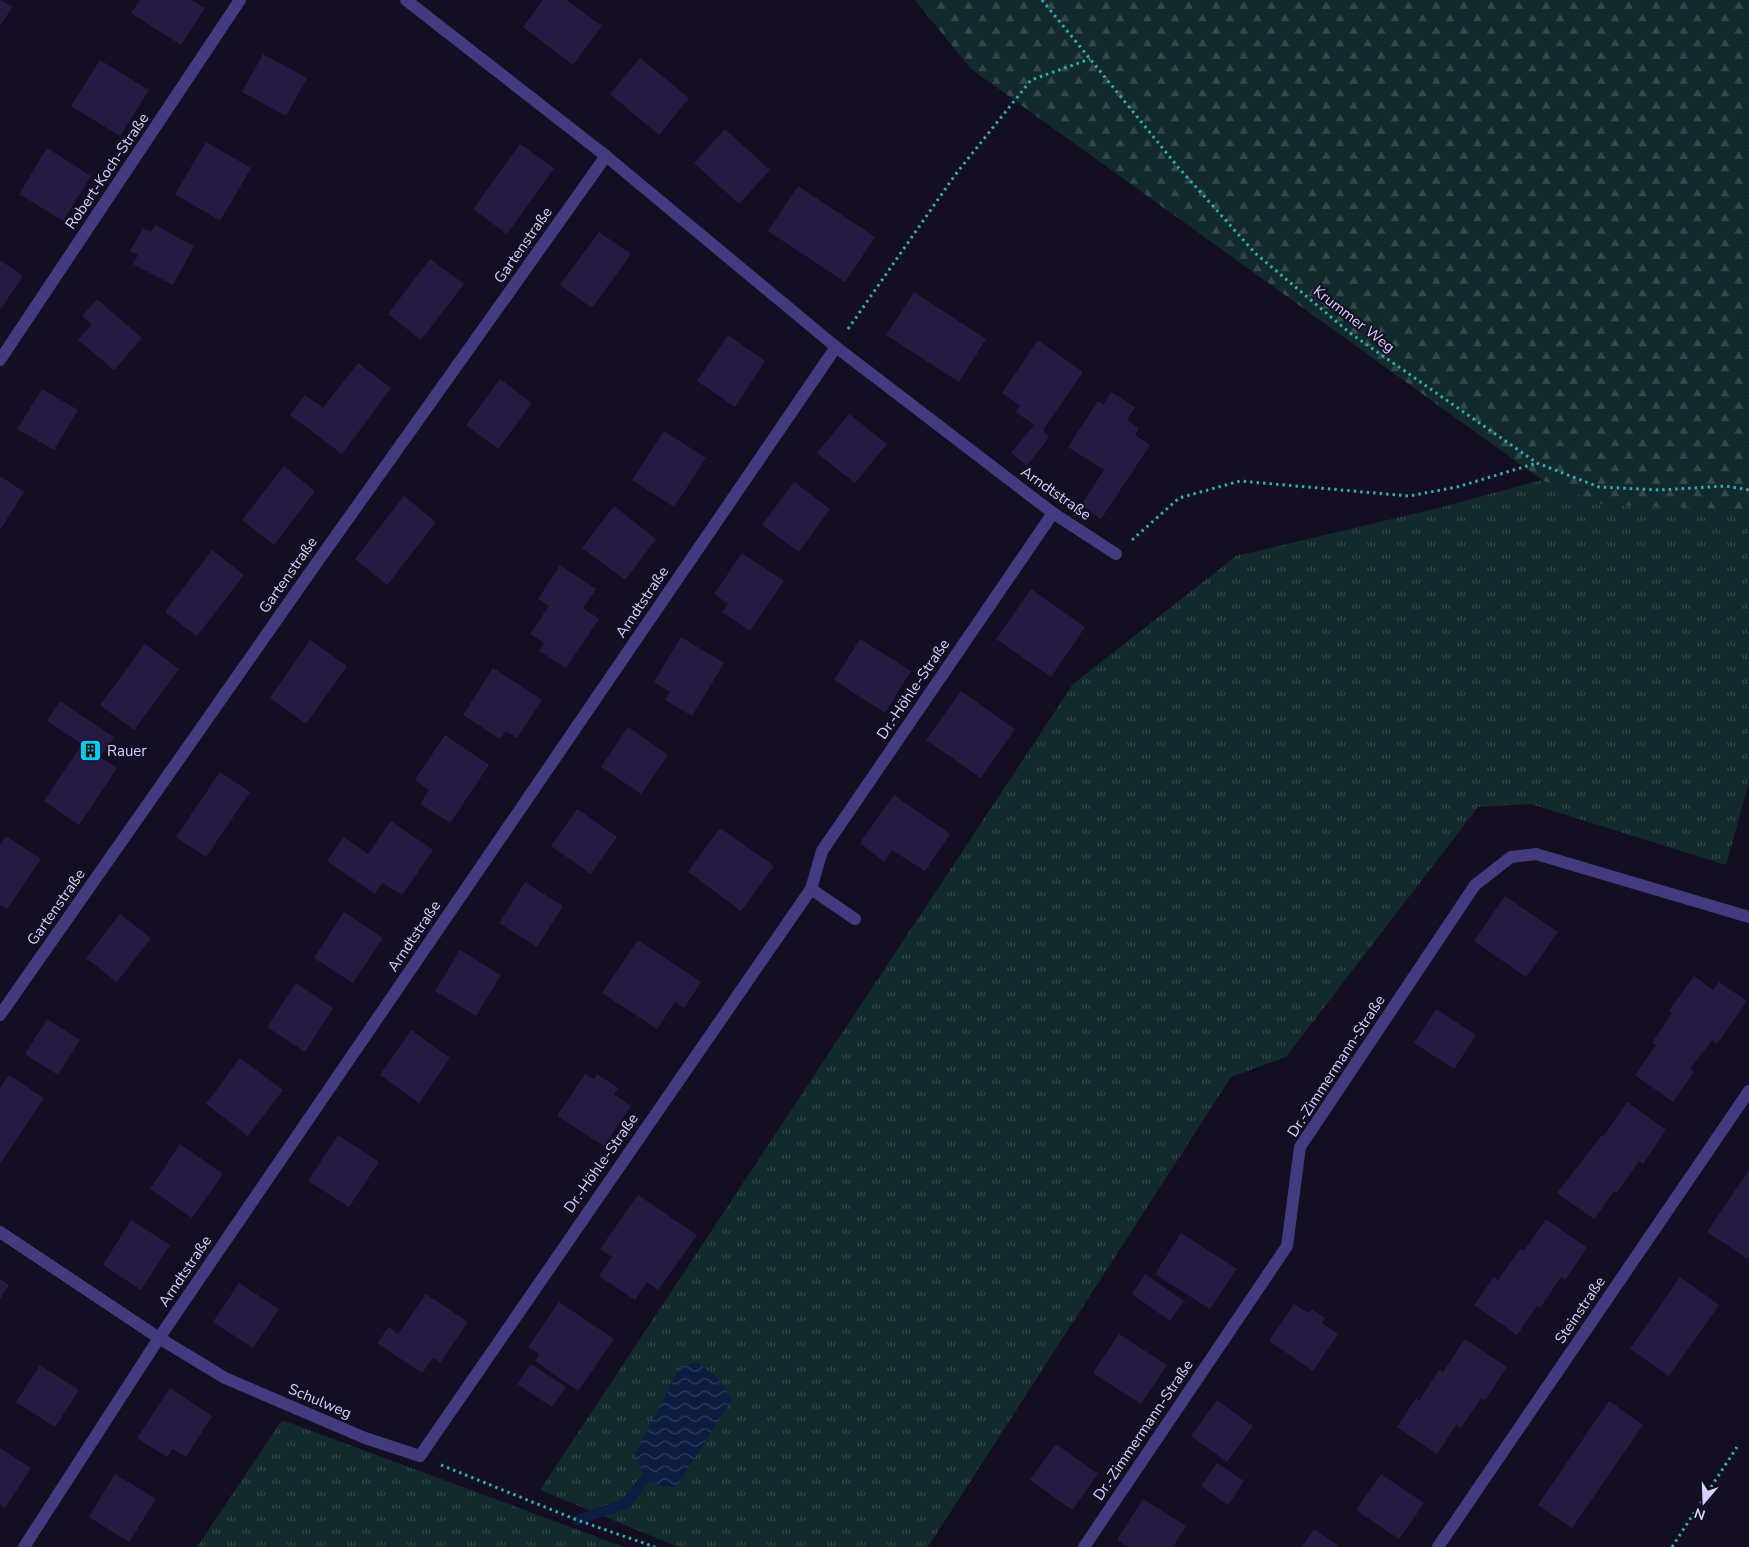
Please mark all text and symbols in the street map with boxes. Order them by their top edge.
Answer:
street label: Robert-Koch-Straße [61,109,153,233]
street label: Gartenstraße [489,203,557,287]
street label: Krummer Weg [1309,281,1399,357]
street label: Arndtstraße [1017,461,1095,525]
street label: Gartenstraße [254,533,322,617]
street label: Arndtstraße [611,563,673,641]
street label: Dr.-Höhle-Straße [872,635,954,743]
building icon: Rauer [79,739,103,763]
place label: Rauer [107,741,147,761]
street label: Gartenstraße [22,865,90,949]
street label: Arndtstraße [383,897,445,975]
street label: Dr.-Zimmermann-Straße [1283,991,1389,1141]
street label: Dr.-Höhle-Straße [559,1109,643,1217]
street label: Arndtstraße [154,1232,216,1310]
street label: Steinstraße [1550,1272,1610,1348]
street label: Dr.-Zimmermann-Straße [1088,1356,1198,1504]
street label: Schulweg [285,1379,355,1423]
north arrow [1679,1477,1729,1527]
text: N [1692,1503,1708,1525]

